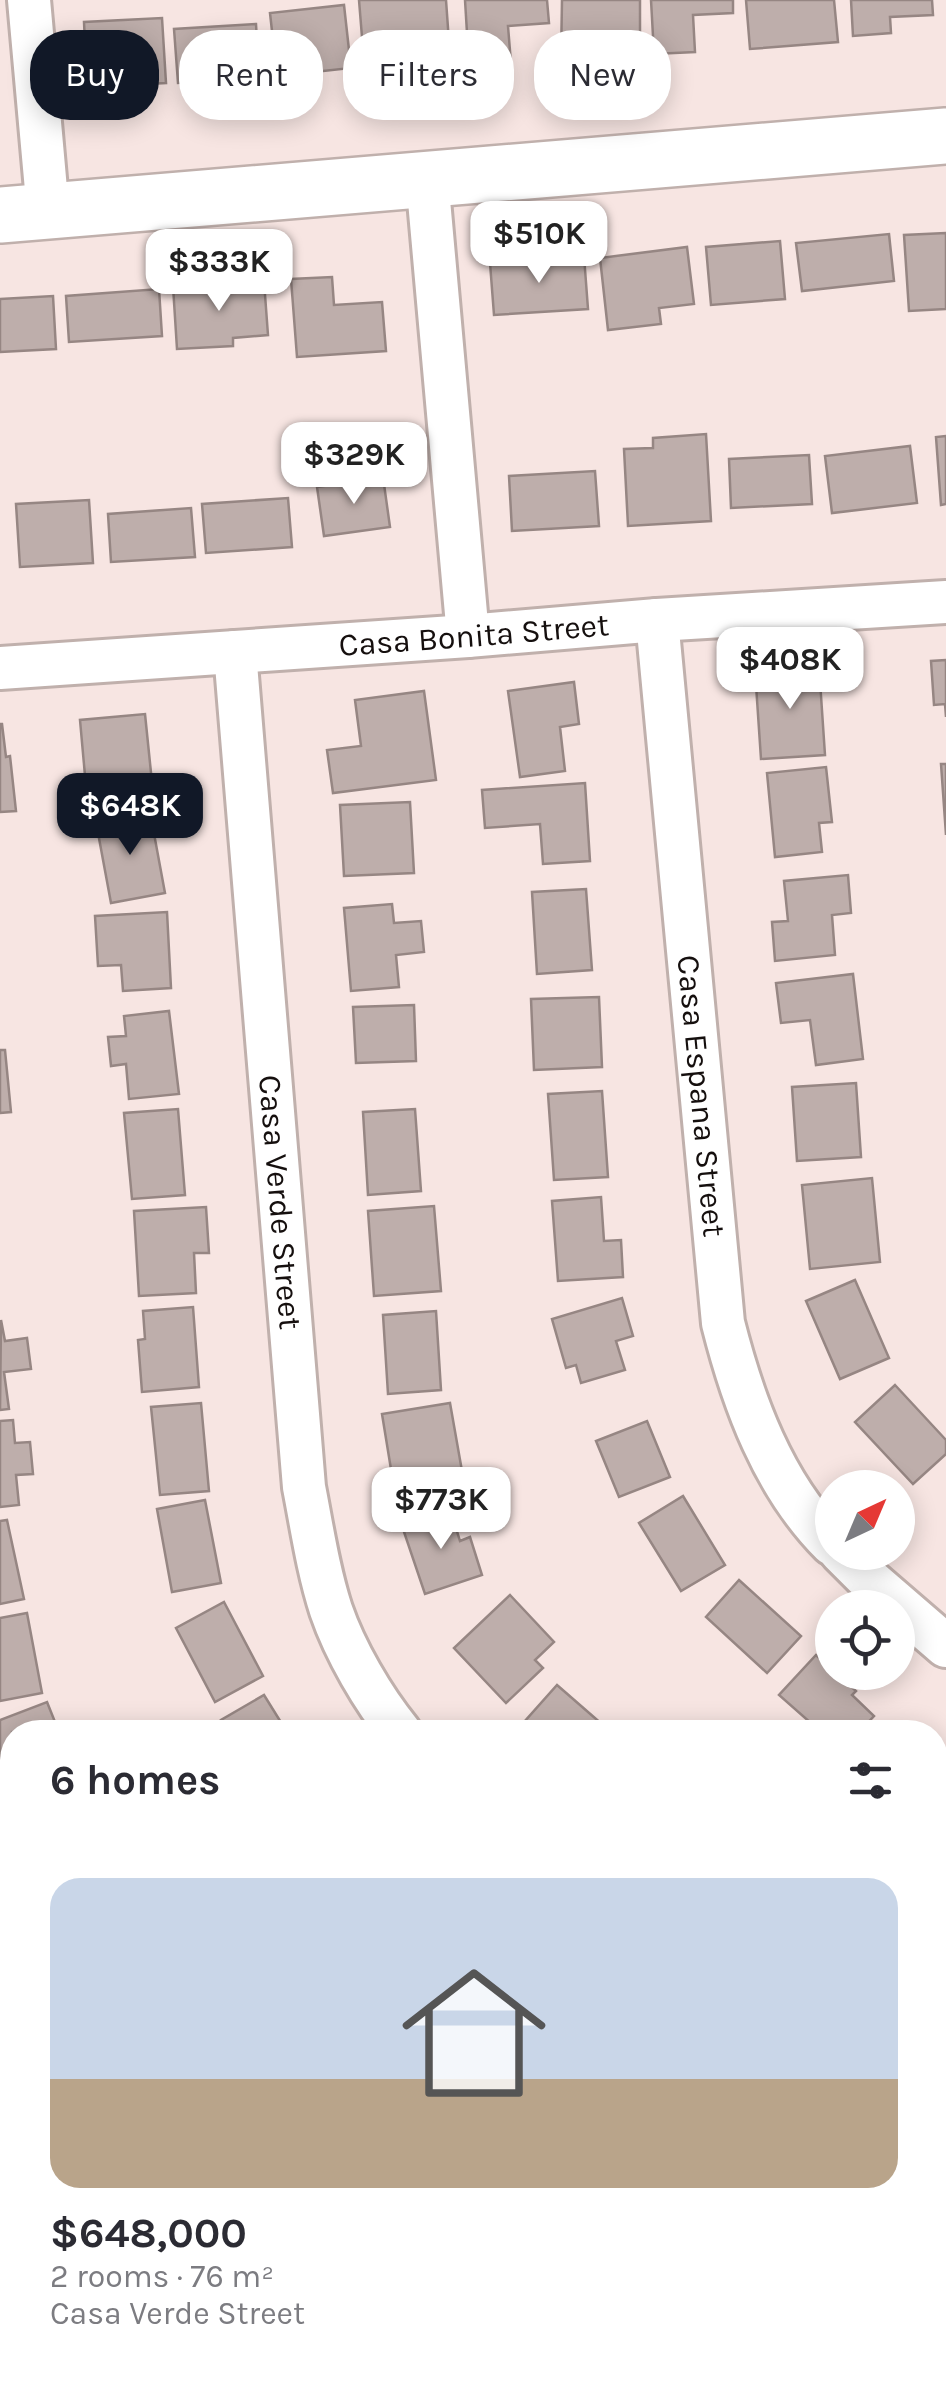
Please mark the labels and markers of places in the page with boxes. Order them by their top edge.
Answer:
pin: $510K [469,201,609,286]
pin: $333K [149,229,289,314]
pin: $329K [284,422,424,507]
pin: $408K [720,627,860,712]
pin: $648K [60,773,200,858]
pin: $773K [371,1467,511,1552]

